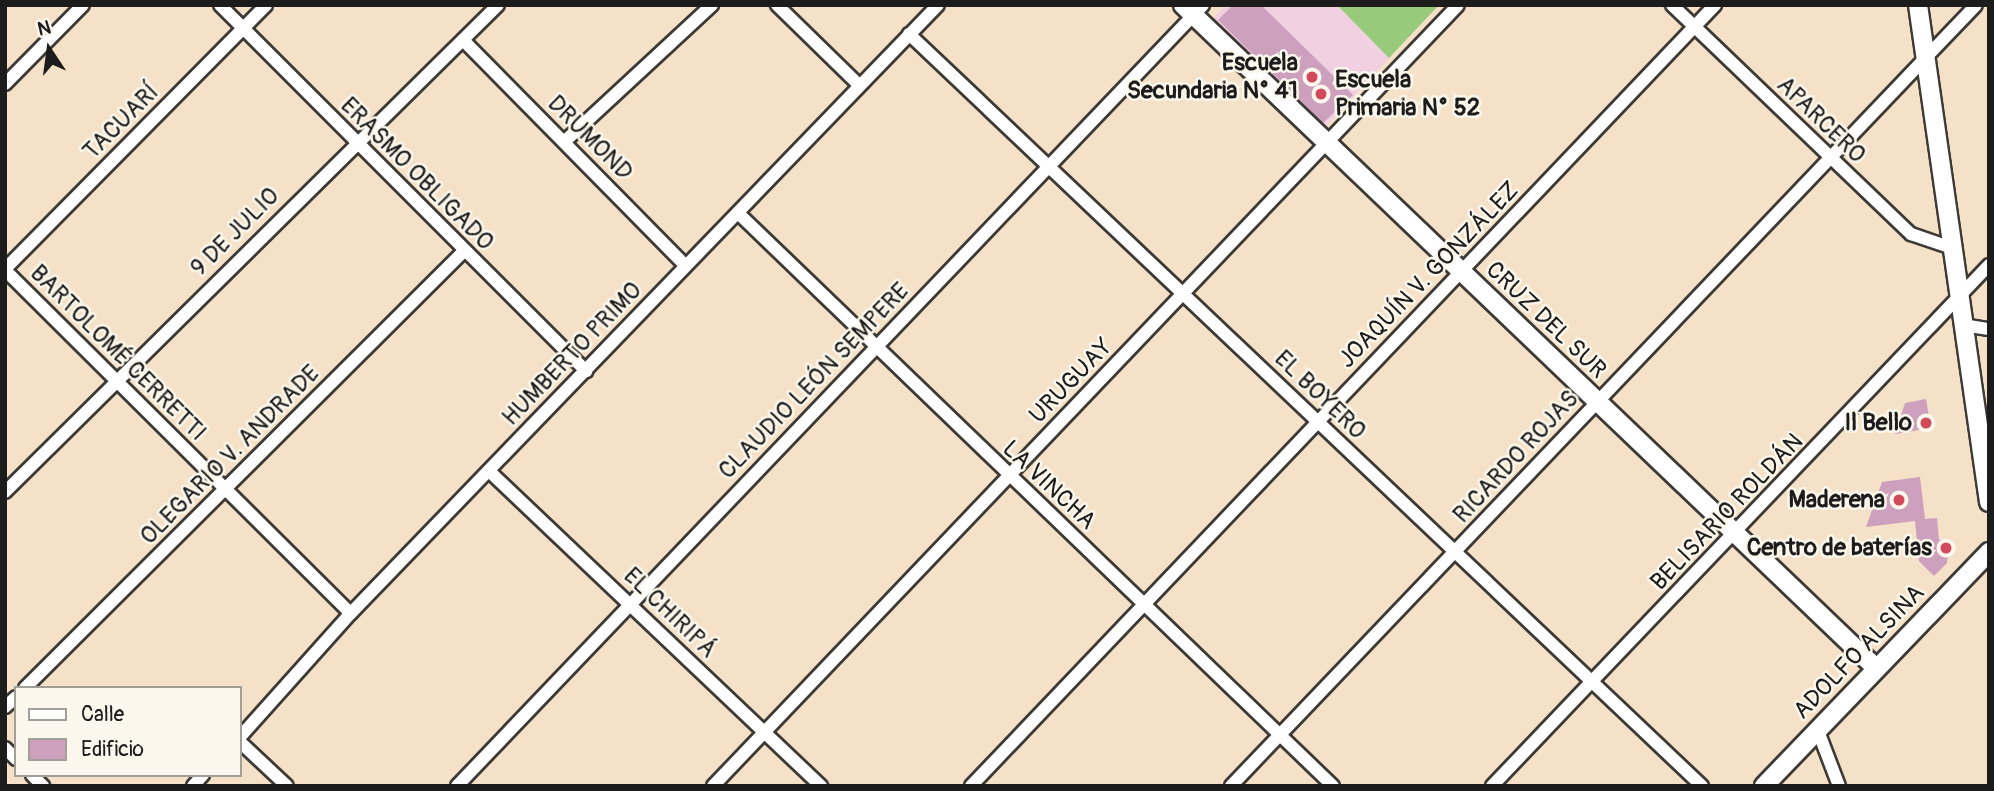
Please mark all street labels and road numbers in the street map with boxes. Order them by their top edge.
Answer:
street label: APARCERO [1771,71,1871,169]
street label: TACUARÍ [77,78,165,166]
street label: DRUMOND [541,89,639,187]
street label: ERASMO OBLIGADO [334,91,500,257]
street label: JOAQUÍN V. GONZÁLEZ [1333,176,1525,374]
street label: 9 DE JULIO [185,182,285,282]
street label: CRUZ DEL SUR [1480,255,1612,385]
street label: BARTOLOMÉ CERRETTI [24,259,212,447]
street label: HUMBERTO PRIMO [496,276,648,432]
street label: CLAUDIO LEÓN SEMPERE [713,277,915,485]
street label: URUGUAY [1023,333,1119,429]
street label: EL BOYERO [1268,344,1372,446]
street label: OLEGARIO V. ANDRADE [134,359,326,551]
street label: RICARDO ROJAS [1447,385,1585,529]
street label: BELISARIO ROLDÁN [1645,427,1809,597]
street label: LA VINCHA [996,434,1102,536]
street label: EL CHIRIPÁ [618,562,722,664]
street label: ADOLFO ALSINA [1788,579,1930,725]

